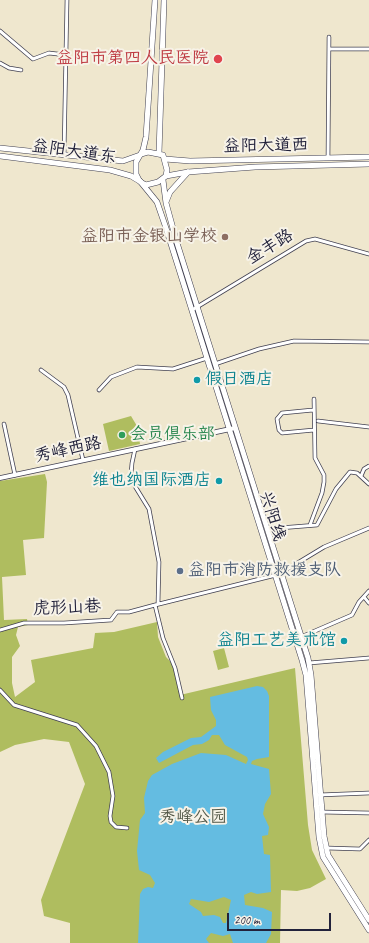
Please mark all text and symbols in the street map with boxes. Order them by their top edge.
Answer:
place label: 益阳市第四人民医院 [56,49,209,69]
marker: 益阳市第四人民医院 [212,53,224,65]
street label: 益阳大道西 [223,135,309,157]
street label: 益阳大道东 [30,136,118,168]
street label: 金丰路 [243,225,297,269]
place label: 益阳市金银山学校 [81,227,217,247]
marker: 益阳市金银山学校 [220,232,230,242]
place label: 假日酒店 [205,370,273,390]
marker: 假日酒店 [192,375,202,385]
place label: 会员俱乐部 [130,425,215,445]
marker: 会员俱乐部 [117,430,127,440]
street label: 秀峰西路 [33,433,103,467]
place label: 维也纳国际酒店 [92,471,211,491]
marker: 维也纳国际酒店 [214,476,224,486]
street label: 兴阳线 [255,489,289,543]
place label: 益阳市消防救援支队 [188,561,341,581]
marker: 益阳市消防救援支队 [175,566,185,576]
street label: 虎形山巷 [33,597,101,619]
place label: 益阳工艺美术馆 [217,631,336,651]
marker: 益阳工艺美术馆 [339,636,349,646]
park label: 秀峰公园 [159,808,227,828]
scale bar [229,905,333,931]
text: 200 m [234,912,260,928]

